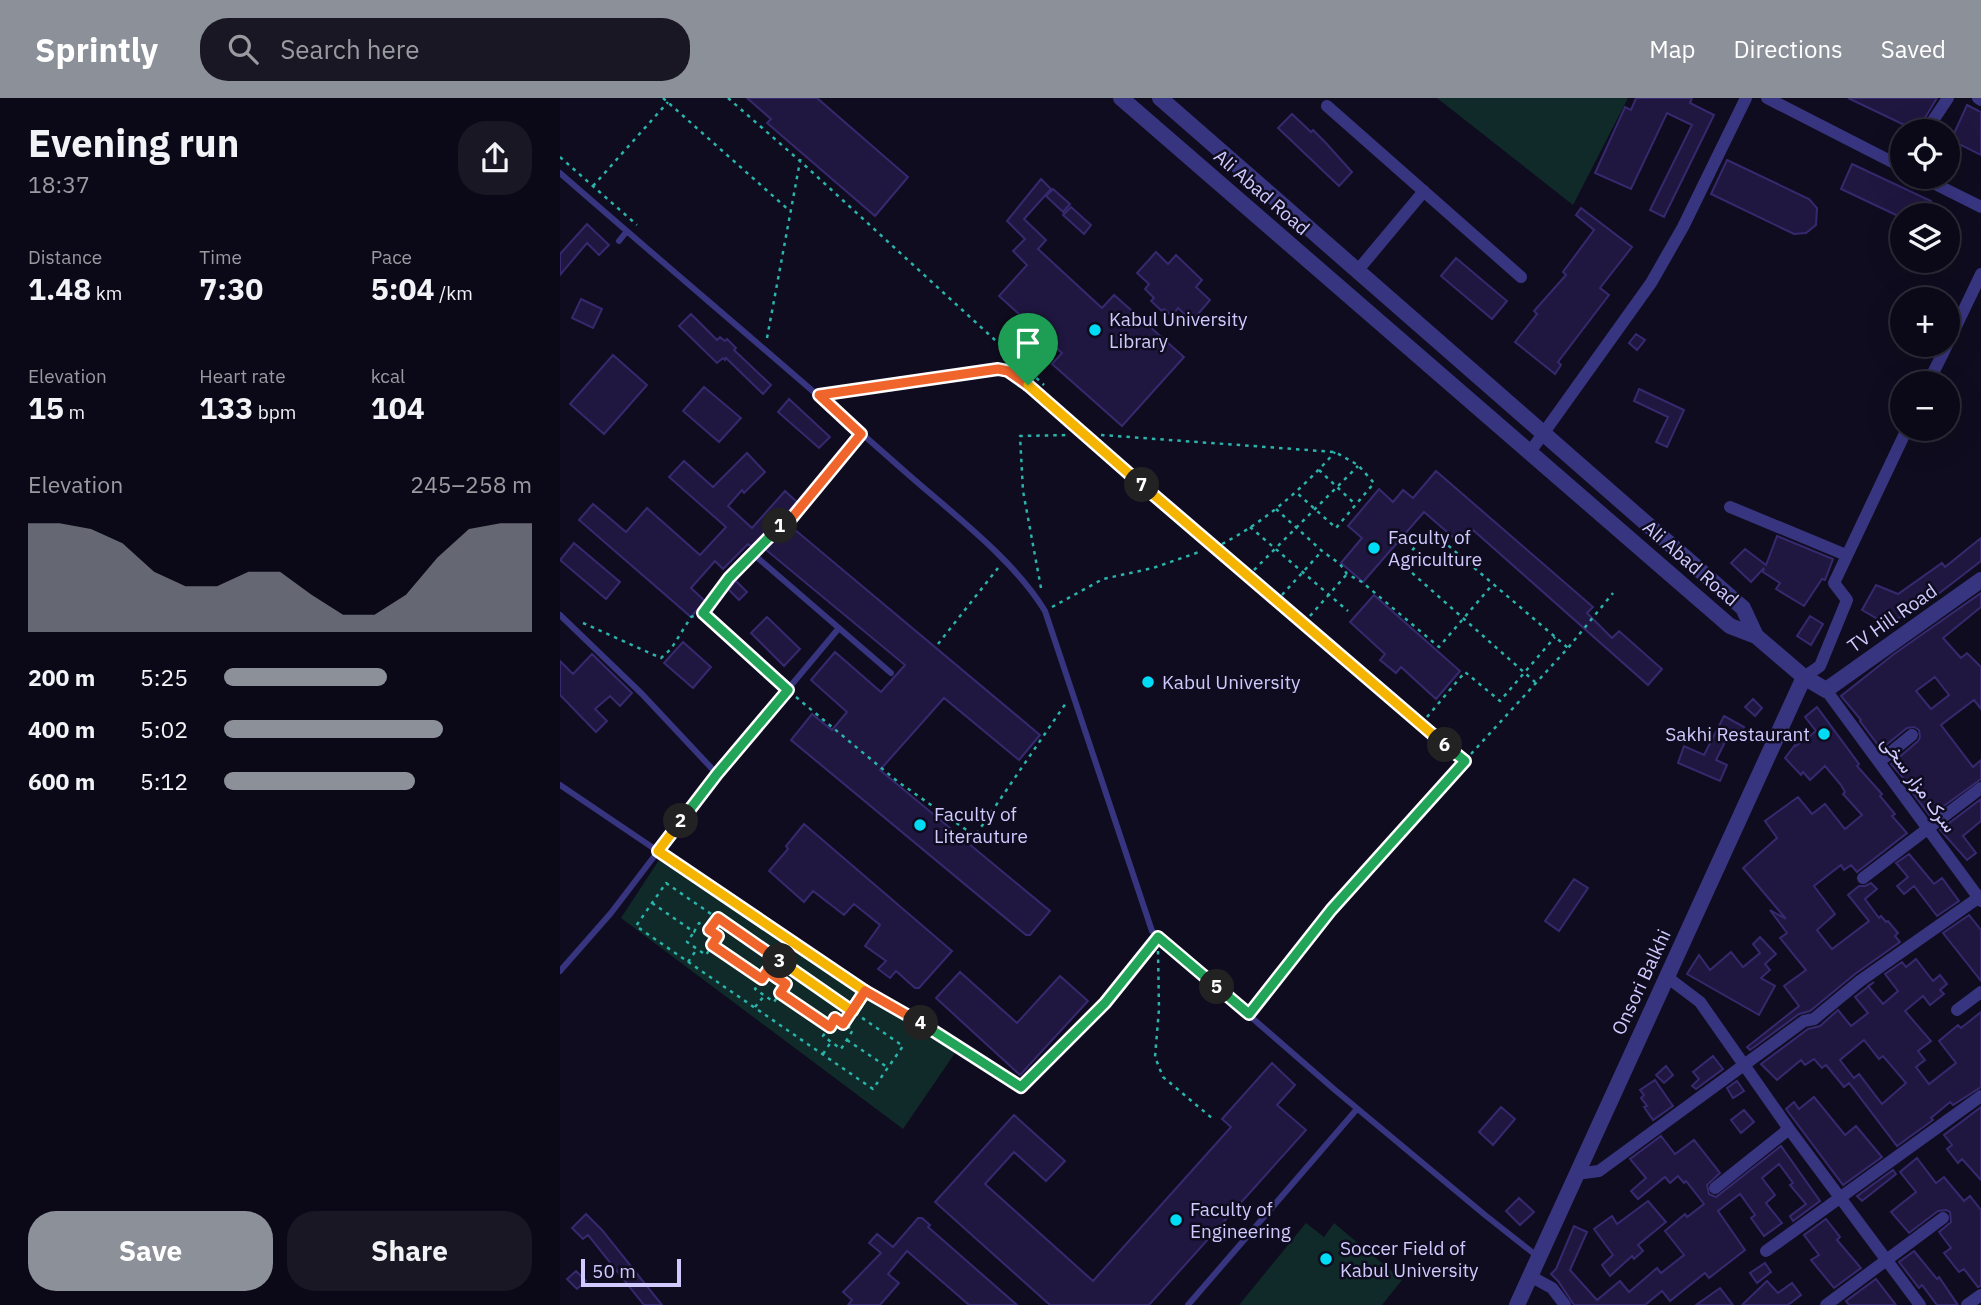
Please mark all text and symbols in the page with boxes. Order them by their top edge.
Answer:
search box [200,18,690,81]
text: Sprintly [35,28,158,71]
icon: search [224,30,262,68]
text: Search here [280,32,420,66]
text: Map [1649,33,1695,65]
text: Directions [1733,33,1843,65]
text: Saved [1881,33,1946,65]
text: Evening run [28,118,239,167]
map controls [1890,119,1960,441]
button: locate [1890,119,1960,189]
button: share [458,121,532,195]
street label: Ali Abad Road [1209,144,1315,240]
text: 18:37 [28,169,90,199]
button: layers [1890,203,1960,273]
text: Distance [28,245,102,269]
text: Time [199,245,242,269]
text: Pace [371,245,412,269]
text: 1.48 [28,269,91,308]
text: 7:30 [199,269,263,308]
text: 5:04 [371,269,435,308]
text: km [91,281,122,305]
text: /km [435,281,473,305]
button: + [1890,287,1960,357]
place label: Kabul University Library [1109,307,1248,353]
pin [998,313,1058,385]
marker: Kabul University Library [1087,322,1103,338]
icon: arrive [1009,324,1047,362]
text: Elevation [28,364,107,388]
text: Heart rate [199,364,286,388]
text: kcal [371,364,405,388]
button: − [1890,371,1960,441]
text: 15 [28,388,64,427]
text: 133 [199,388,253,427]
text: 104 [371,388,425,427]
text: m [64,400,85,424]
text: bpm [253,400,296,424]
pin: 7 [1124,468,1160,502]
text: Elevation [28,469,123,499]
text: 245–258 m [410,469,532,499]
text: 7 [1136,472,1147,496]
pin: 1 [762,508,798,544]
text: 1 [774,513,785,537]
street label: Ali Abad Road [1638,515,1744,611]
place label: Faculty of Agriculture [1388,525,1482,571]
marker: Faculty of Agriculture [1366,540,1382,556]
street label: TV Hill Road [1843,578,1941,658]
text: 200 m [28,662,95,692]
text: 5:25 [140,662,188,692]
place label: Kabul University [1162,670,1301,694]
marker: Kabul University [1140,674,1156,690]
text: 400 m [28,714,95,744]
text: 5:02 [140,714,188,744]
place label: Sakhi Restaurant [1665,722,1810,746]
marker: Sakhi Restaurant [1816,726,1832,742]
pin: 6 [1428,728,1463,762]
street label: سرک مزار سخی [1876,731,1962,837]
text: 6 [1439,732,1450,756]
text: 600 m [28,766,95,796]
text: 5:12 [140,766,188,796]
place label: Faculty of Literauture [934,802,1028,848]
pin: 2 [664,804,698,838]
text: 2 [675,808,686,832]
marker: Faculty of Literauture [912,817,928,833]
street label: Onsori Balkhi [1606,925,1676,1039]
pin: 3 [762,944,798,978]
text: 3 [774,948,785,972]
pin: 5 [1200,970,1234,1004]
text: 5 [1211,974,1222,998]
pin: 4 [904,1006,938,1040]
text: 4 [915,1010,926,1034]
place label: Faculty of Engineering [1190,1197,1291,1243]
button: Save [28,1211,273,1291]
button: Share [287,1211,532,1291]
marker: Faculty of Engineering [1168,1212,1184,1228]
place label: Soccer Field of Kabul University [1340,1236,1479,1282]
marker: Soccer Field of Kabul University [1318,1251,1334,1267]
scale bar [581,1256,681,1288]
text: 50 m [592,1259,636,1283]

